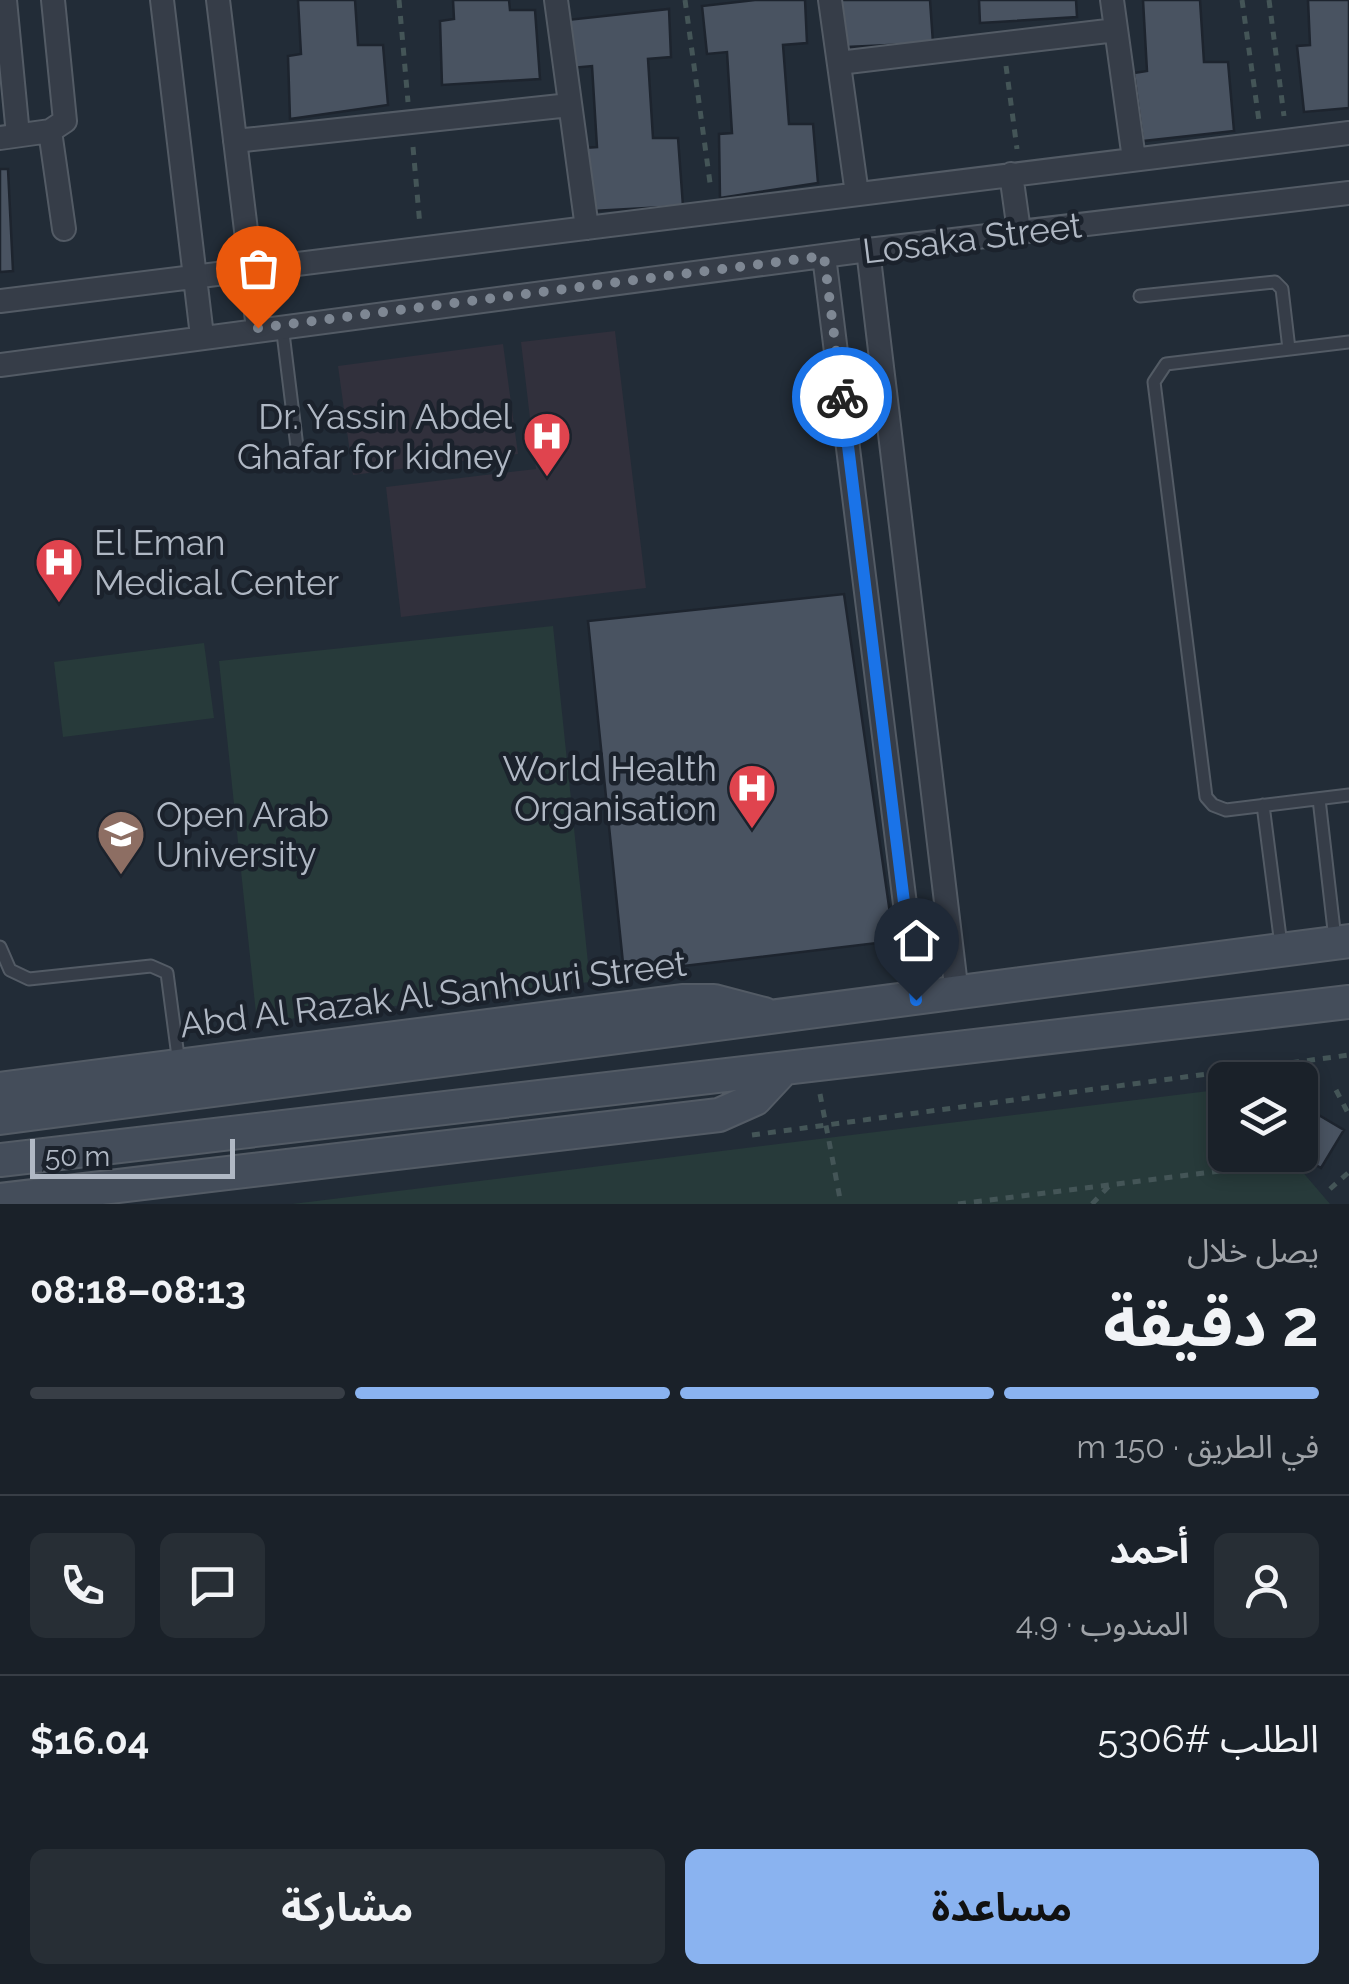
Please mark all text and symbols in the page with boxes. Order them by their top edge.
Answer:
street label: Losaka Street [860,204,1084,272]
pin [216,226,301,329]
icon: bag [231,241,286,296]
courier [792,347,892,447]
icon: bike [815,370,870,425]
place label: Dr. Yassin Abdel Ghafar for kidney [237,396,512,477]
hospital icon: Dr. Yassin Abdel Ghafar for kidney [521,410,573,478]
place label: El Eman Medical Center [94,522,339,603]
hospital icon: El Eman Medical Center [33,536,85,604]
place label: World Health Organisation [503,748,717,829]
hospital icon: World Health Organisation [726,762,778,830]
place label: Open Arab University [156,794,329,875]
school or university icon: Open Arab University [95,808,147,876]
pin [874,898,959,1001]
icon: home [889,913,944,968]
street label: Abd Al Razak Al Sanhouri Street [177,943,689,1045]
map controls [1208,1062,1318,1172]
button: layers [1208,1062,1318,1172]
scale bar [30,1134,235,1178]
text: 50 m [45,1140,110,1173]
text: يصل خلال [1187,1232,1319,1269]
text: 08:13–08:18 [30,1267,246,1312]
text: 2 دقيقة [1103,1285,1319,1361]
text: في الطريق · 150 m [1076,1428,1319,1465]
text: أحمد [1109,1527,1189,1572]
button: phone [30,1533,135,1638]
button: chat [160,1533,265,1638]
button: person [1214,1533,1319,1638]
text: المندوب · 4.9 [1016,1605,1189,1642]
text: الطلب #5306 [1097,1716,1319,1761]
text: $16.04 [30,1718,150,1763]
button: مشاركة [30,1849,665,1964]
button: مساعدة [685,1849,1319,1964]

